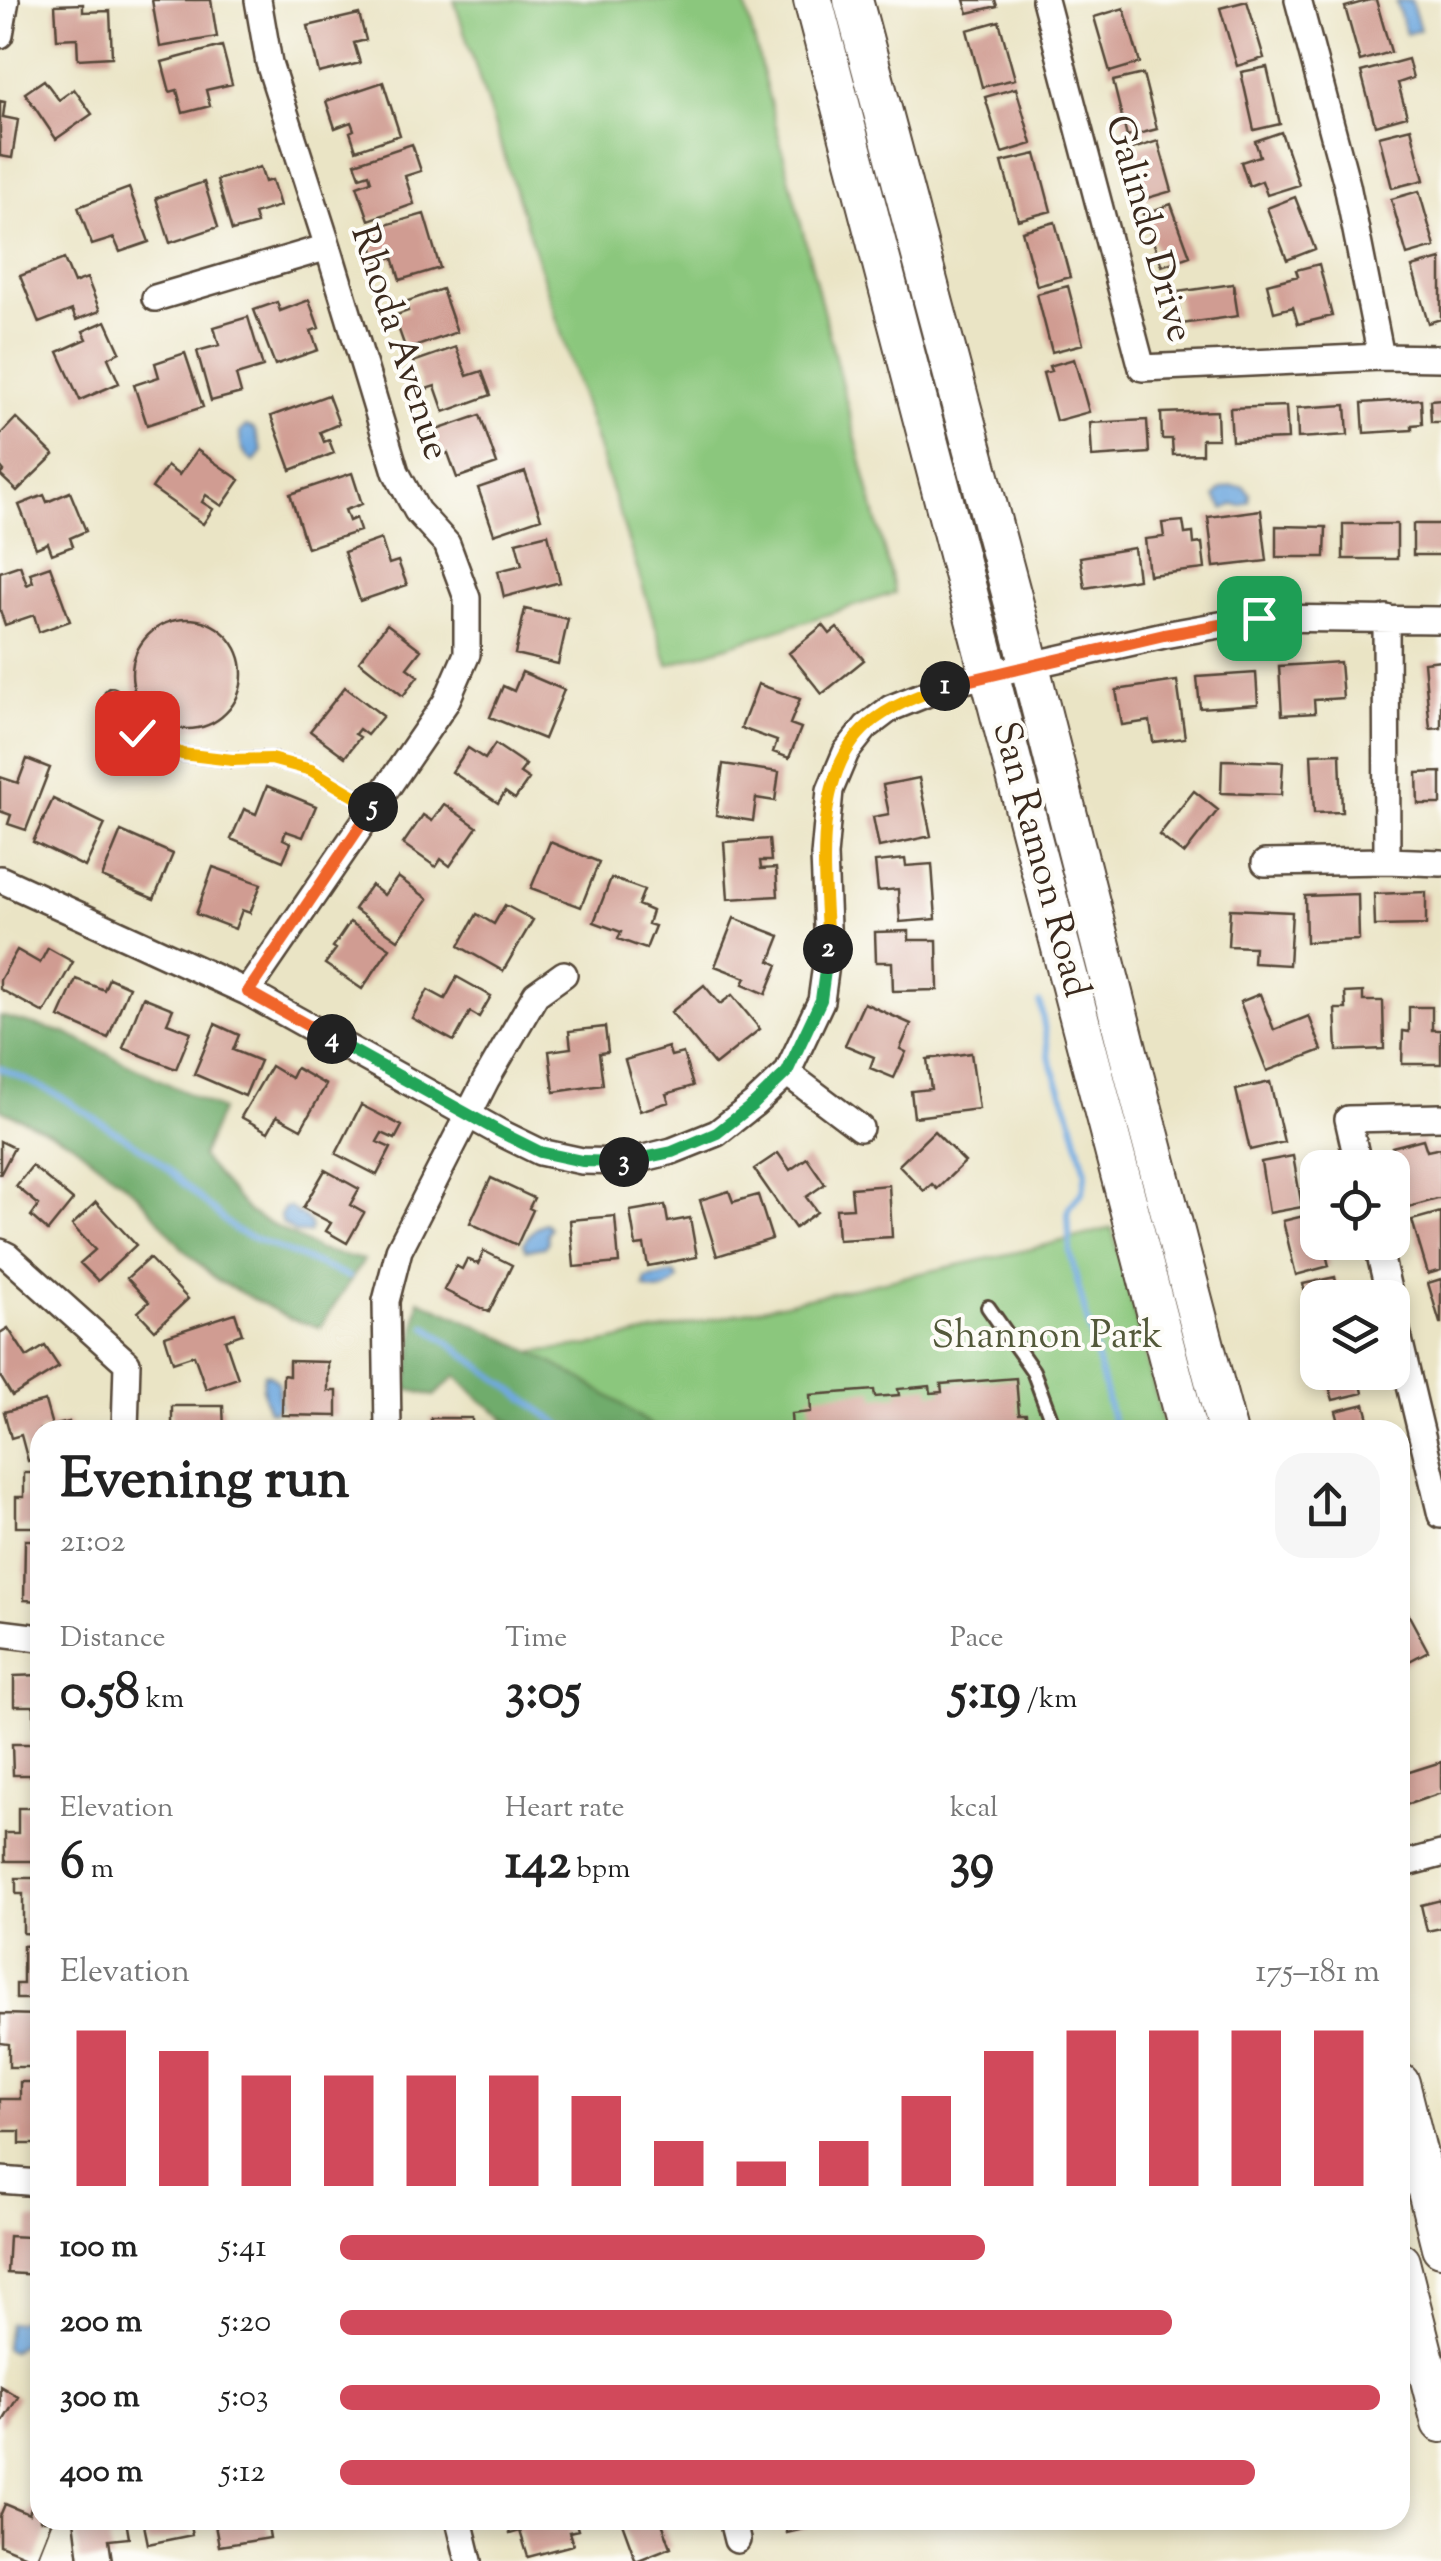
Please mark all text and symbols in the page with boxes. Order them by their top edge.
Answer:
street label: Galindo Drive [1089,109,1205,349]
street label: Rhoda Avenue [335,219,461,467]
pin [1217,576,1302,661]
icon: arrive [1232,591,1287,646]
pin: 1 [920,661,970,711]
text: 1 [940,666,950,706]
pin [95,691,180,776]
icon: check [110,706,165,761]
street label: San Ramon Road [976,716,1102,1004]
pin: 5 [348,782,398,832]
text: 5 [368,787,378,827]
pin: 2 [803,924,853,974]
text: 2 [821,929,835,969]
pin: 4 [307,1014,357,1064]
text: 4 [325,1019,339,1059]
pin: 3 [599,1137,649,1187]
text: 3 [618,1142,630,1182]
map controls [1300,1150,1410,1390]
button: locate [1300,1150,1410,1260]
button: layers [1300,1280,1410,1390]
park label: Shannon Park [931,1311,1163,1365]
text: Evening run [60,1443,349,1522]
button: share [1275,1453,1380,1558]
text: 21:02 [60,1520,125,1566]
text: Distance [60,1619,166,1659]
text: Time [505,1619,567,1659]
text: Pace [950,1619,1004,1659]
text: 0.58 [60,1659,140,1731]
text: 3:05 [505,1659,581,1731]
text: 5:19 [950,1659,1021,1731]
text: km [140,1680,184,1720]
text: /km [1021,1680,1078,1720]
text: Elevation [60,1789,174,1829]
text: Heart rate [505,1789,625,1829]
text: kcal [950,1789,998,1829]
text: 6 [60,1829,85,1901]
text: 142 [505,1829,571,1901]
text: 39 [950,1829,994,1901]
text: m [85,1850,114,1890]
text: bpm [571,1850,630,1890]
text: Elevation [60,1950,190,1996]
text: 175–181 m [1255,1950,1380,1996]
text: 100 m [60,2225,138,2271]
text: 5:41 [220,2225,266,2271]
text: 200 m [60,2300,142,2346]
text: 5:20 [220,2300,271,2346]
text: 300 m [60,2375,140,2421]
text: 5:03 [220,2375,269,2421]
text: 400 m [60,2450,143,2496]
text: 5:12 [220,2450,265,2496]

